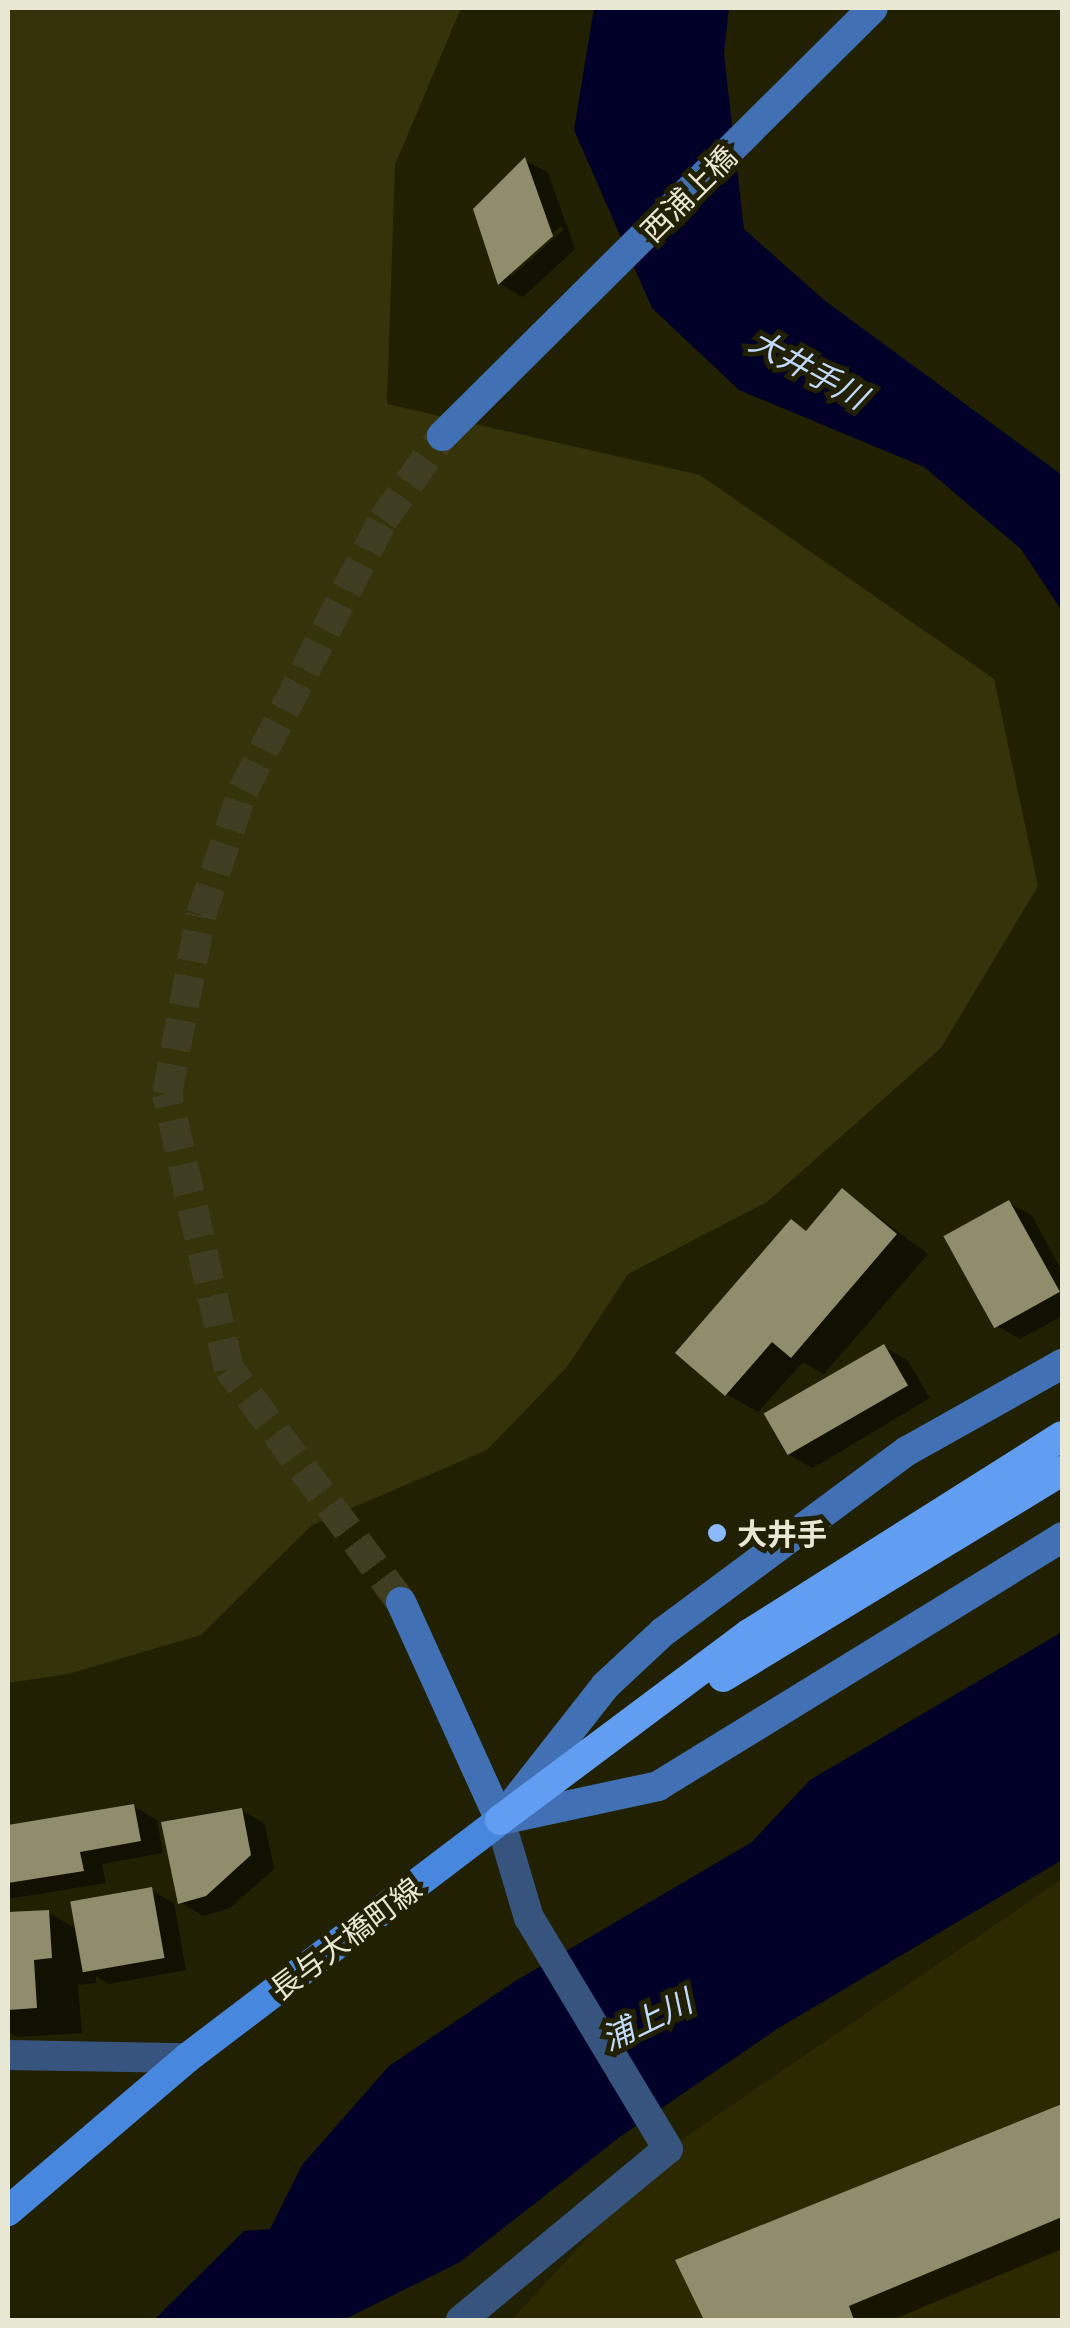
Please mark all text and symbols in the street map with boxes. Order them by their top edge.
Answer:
street label: 西浦上橋 [633,138,743,248]
water label: 大井手川 [744,320,874,416]
place label: 大井手 [737,1515,827,1551]
marker: 大井手 [706,1522,728,1544]
street label: 長与大橋町線 [262,1869,428,2007]
water label: 浦上川 [594,1981,698,2057]

